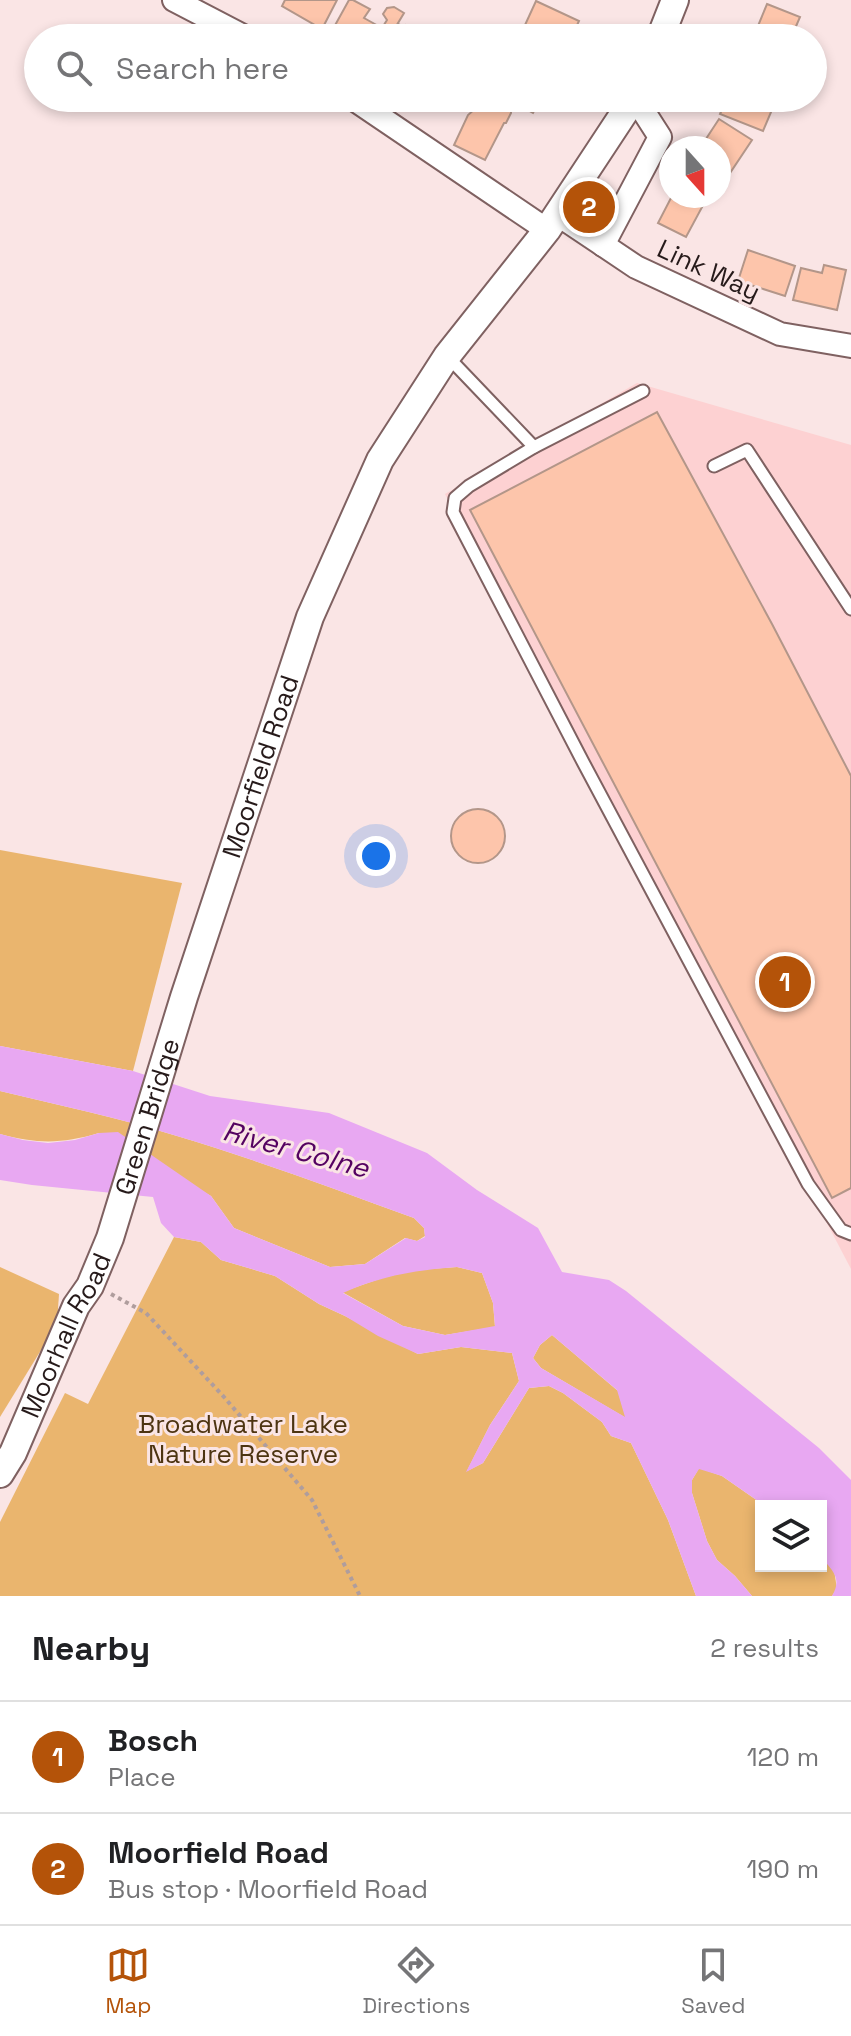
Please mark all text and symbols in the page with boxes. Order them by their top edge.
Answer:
search box [24,24,827,112]
icon: search [52,46,96,90]
text: Search here [116,49,289,88]
north arrow [659,136,731,208]
pin: 2 [563,177,615,237]
street label: Link Way [652,231,766,309]
street label: Moorfield Road [214,671,307,862]
your location [356,836,396,876]
pin: 1 [759,952,811,1012]
street label: Green Bridge [107,1034,187,1199]
water label: River Colne [219,1112,374,1186]
street label: Moorhall Road [13,1248,119,1423]
park label: Broadwater Lake Nature Reserve [138,1407,348,1471]
map controls [755,1500,827,1572]
button: layers [755,1500,827,1572]
text: Nearby [32,1627,150,1670]
text: 2 results [710,1631,819,1665]
text: Bosch [108,1721,198,1760]
text: 1 [52,1740,64,1774]
text: 120 m [747,1740,819,1774]
text: Place [108,1760,176,1794]
text: Moorfield Road [108,1833,329,1872]
text: 2 [50,1852,66,1886]
text: 190 m [747,1852,819,1886]
text: Bus stop · Moorfield Road [108,1872,428,1906]
tab: Map [106,1943,151,2019]
tab: Directions [362,1943,470,2019]
tab: Saved [681,1943,745,2019]

